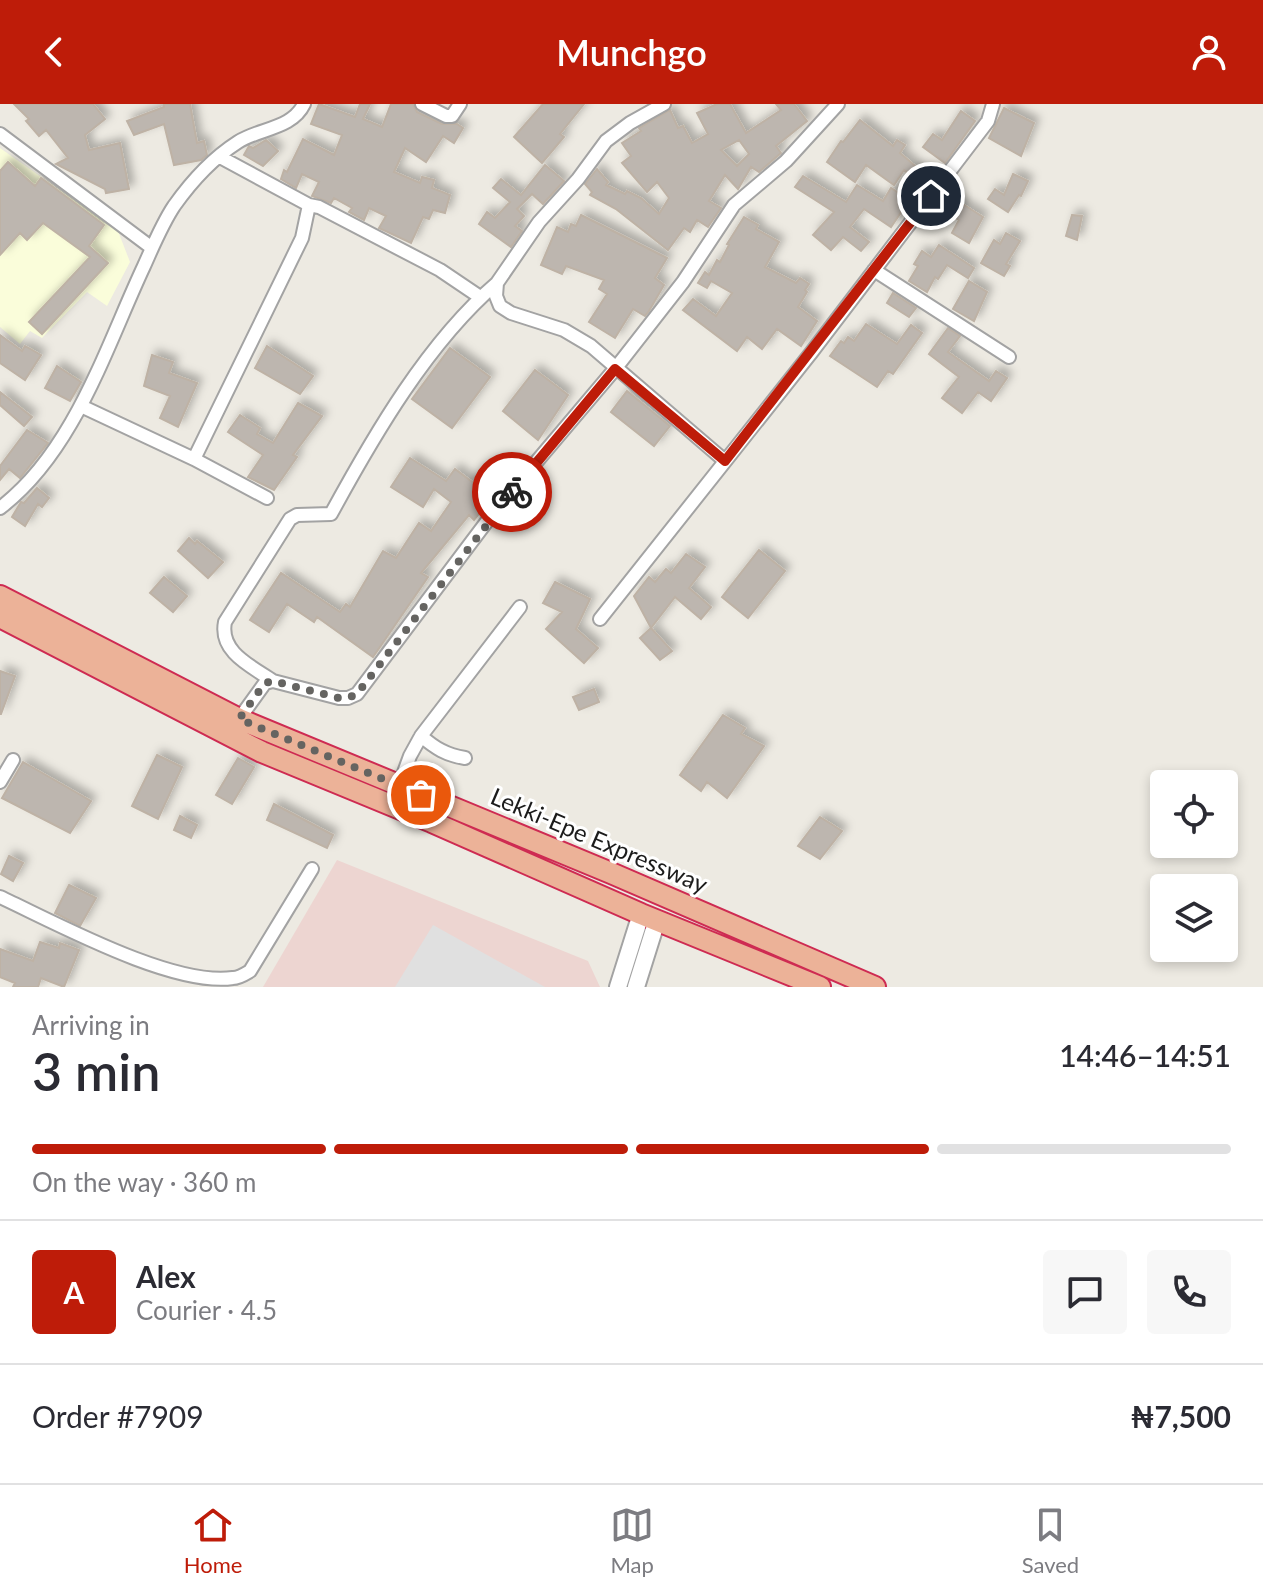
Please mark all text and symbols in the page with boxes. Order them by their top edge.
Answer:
icon: back [32,30,76,74]
text: Munchgo [556,30,707,74]
icon: person [1187,30,1231,74]
pin [897,162,965,230]
icon: home [909,174,953,218]
courier [472,452,552,532]
icon: bike [490,470,534,514]
pin [387,761,455,829]
map controls [1150,770,1238,962]
button: locate [1150,770,1238,858]
icon: bag [399,773,443,817]
street label: Lekki-Epe Expressway [487,781,713,899]
button: layers [1150,874,1238,962]
text: Arriving in [32,1009,150,1041]
text: 14:46–14:51 [1059,1037,1231,1073]
text: 3 min [32,1040,160,1102]
text: On the way · 360 m [32,1166,256,1198]
button: chat [1043,1250,1127,1334]
button: phone [1147,1250,1231,1334]
text: Alex [136,1258,196,1294]
text: A [64,1274,84,1310]
text: Courier · 4.5 [136,1294,277,1326]
text: Order #7909 [32,1398,204,1434]
text: ₦7,500 [1130,1398,1231,1434]
tab: Home [184,1503,242,1578]
tab: Map [610,1503,654,1578]
tab: Saved [1022,1503,1079,1578]

